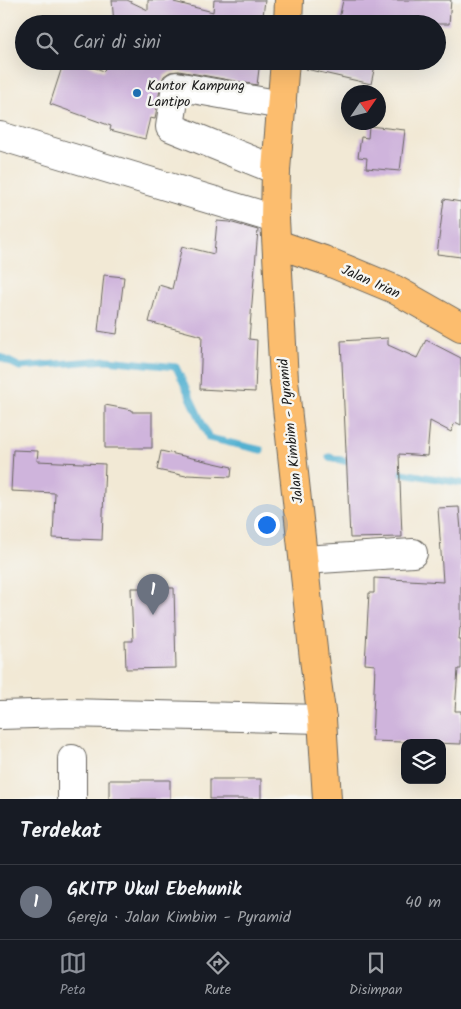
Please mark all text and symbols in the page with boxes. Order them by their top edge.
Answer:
search box [15,15,446,70]
text: Cari di sini [73,28,161,58]
icon: search [33,29,61,57]
place label: Kantor Kampung Lantipo [147,75,245,113]
north arrow [341,85,386,130]
marker: Kantor Kampung Lantipo [131,87,143,99]
street label: Jalan Irian [338,259,404,305]
street label: Jalan Kimbim - Pyramid [272,357,310,504]
your location [254,512,280,538]
pin: 1 [137,574,169,615]
map controls [401,739,446,784]
button: layers [401,739,446,784]
text: Terdekat [20,815,101,848]
text: GKITP Ukul Ebehunik [67,875,241,905]
text: 1 [34,890,38,915]
text: 40 m [405,890,441,915]
text: Gereja · Jalan Kimbim - Pyramid [67,905,291,930]
tab: Peta [59,949,87,1001]
tab: Rute [204,949,232,1001]
tab: Disimpan [349,949,402,1001]

